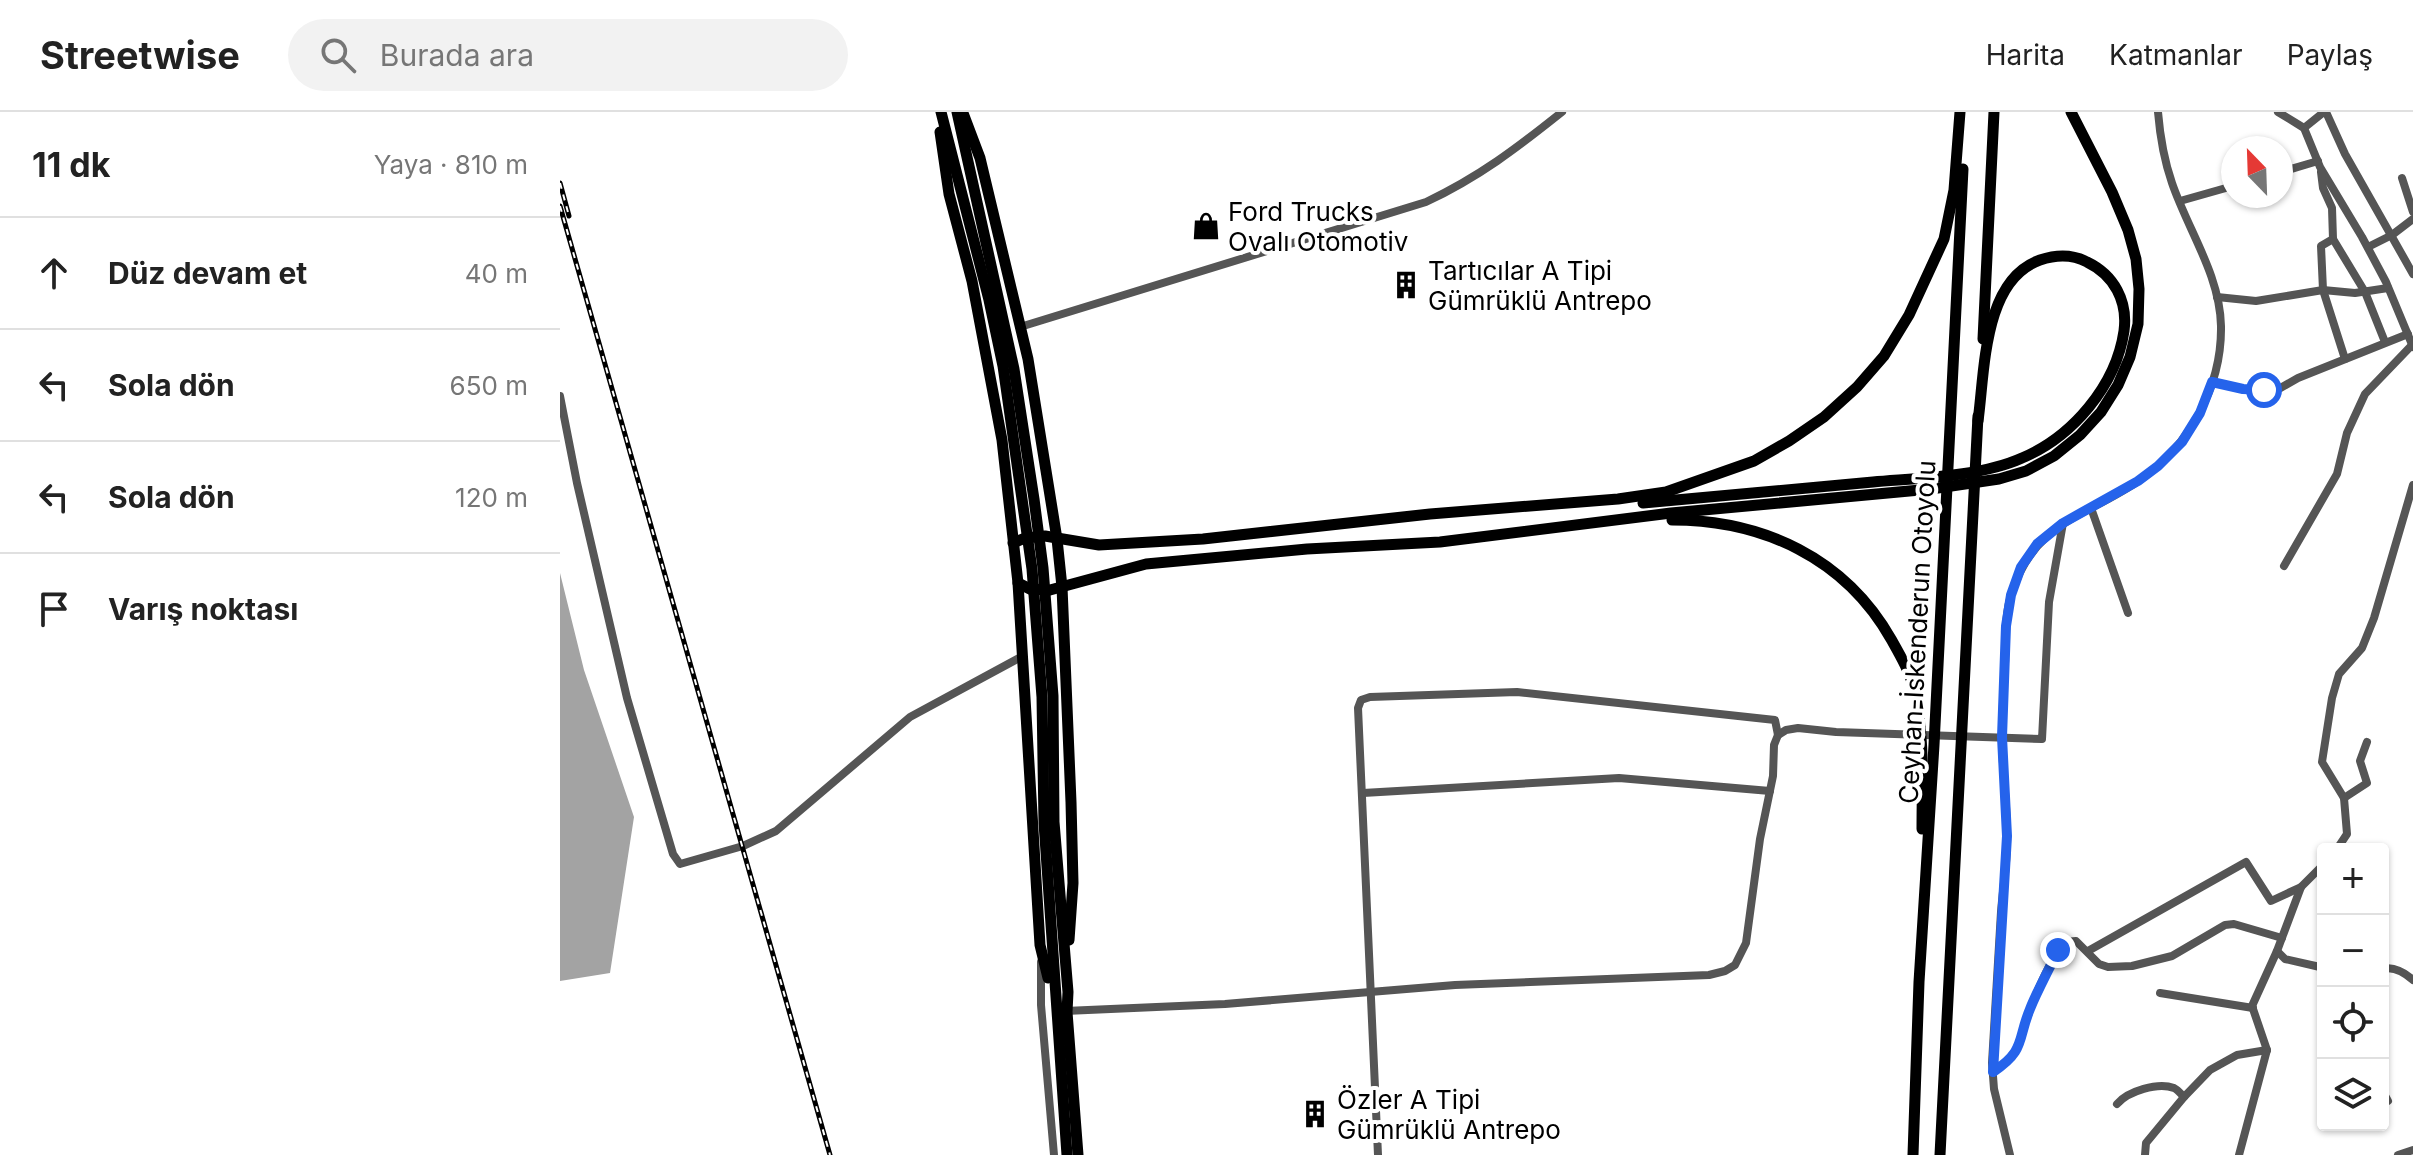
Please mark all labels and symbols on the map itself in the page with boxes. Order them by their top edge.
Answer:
north arrow [2221,136,2293,208]
place label: Ford Trucks Ovalı Otomotiv [1228,196,1408,257]
shop icon: Ford Trucks Ovalı Otomotiv [1191,211,1221,241]
place label: Tartıcılar A Tipi Gümrüklü Antrepo [1428,255,1652,316]
building icon: Tartıcılar A Tipi Gümrüklü Antrepo [1391,270,1421,300]
route start [2246,372,2282,408]
street label: Ceyhan-İskenderun Otoyolu [1893,459,1941,805]
route end [2040,932,2076,968]
place label: Özler A Tipi Gümrüklü Antrepo [1337,1084,1561,1145]
building icon: Özler A Tipi Gümrüklü Antrepo [1300,1099,1330,1129]

